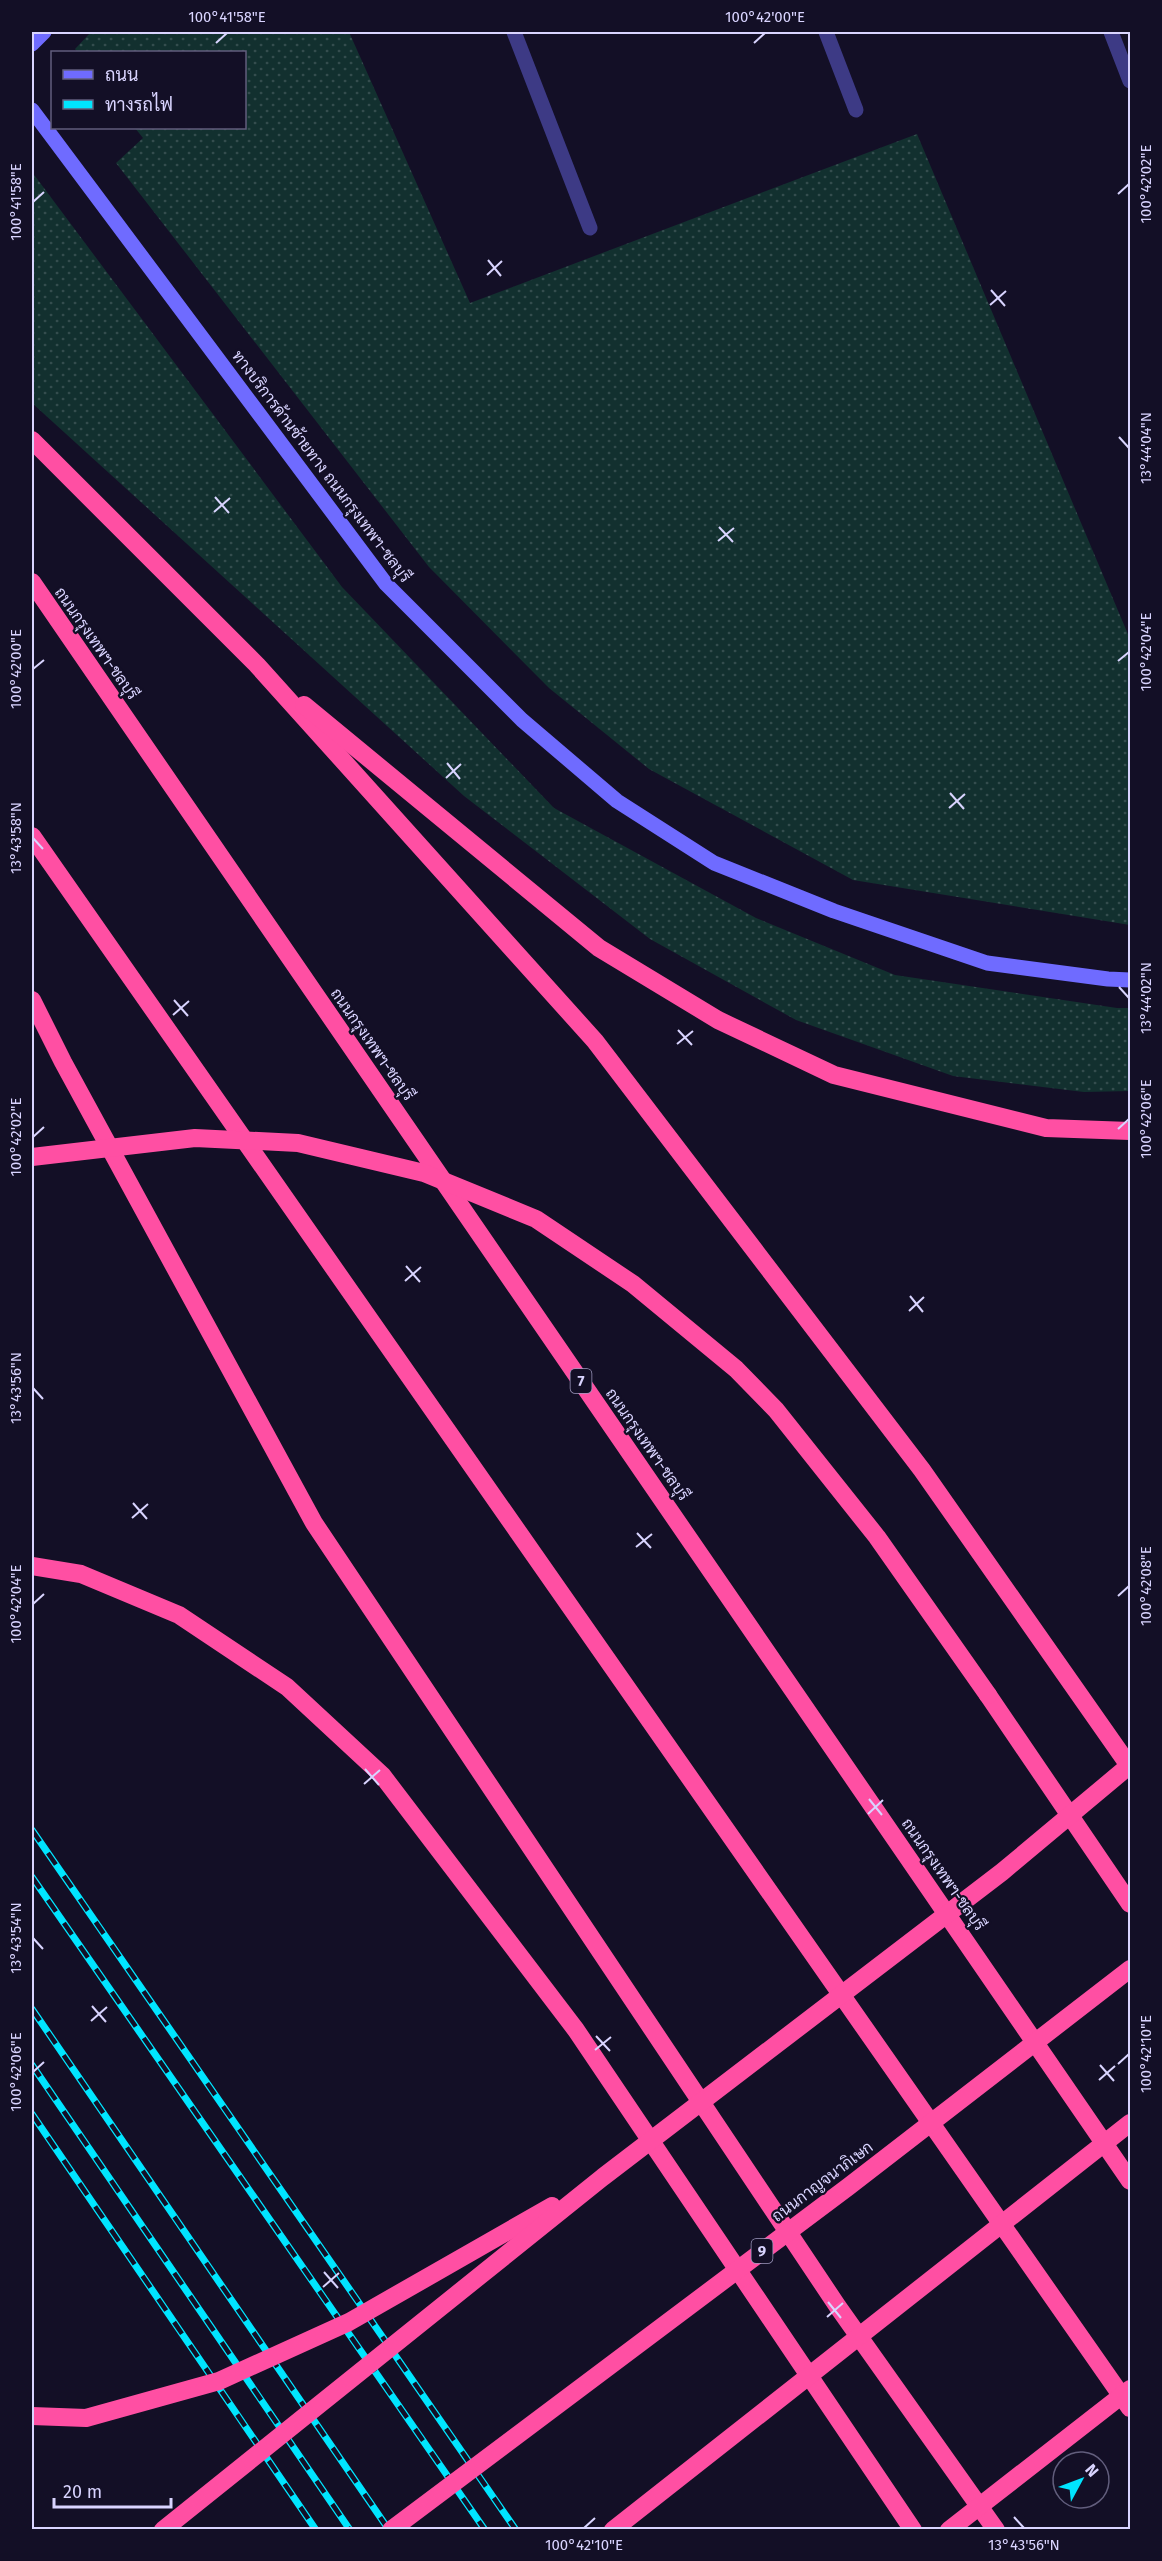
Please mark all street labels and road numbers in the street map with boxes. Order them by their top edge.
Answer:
street label: ทางบริการด้านซ้ายทาง ถนนกรุงเทพฯ-ชลบุรี [227,345,417,587]
street label: ถนนกรุงเทพฯ-ชลบุรี [49,582,144,705]
street label: ถนนกรุงเทพฯ-ชลบุรี [325,983,420,1106]
road number: 7 [570,1369,592,1393]
street label: ถนนกรุงเทพฯ-ชลบุรี [600,1383,695,1506]
street label: ถนนกรุงเทพฯ-ชลบุรี [896,1813,991,1936]
street label: ถนนกาญจนาภิเษก [768,2137,877,2226]
road number: 9 [752,2239,772,2263]

